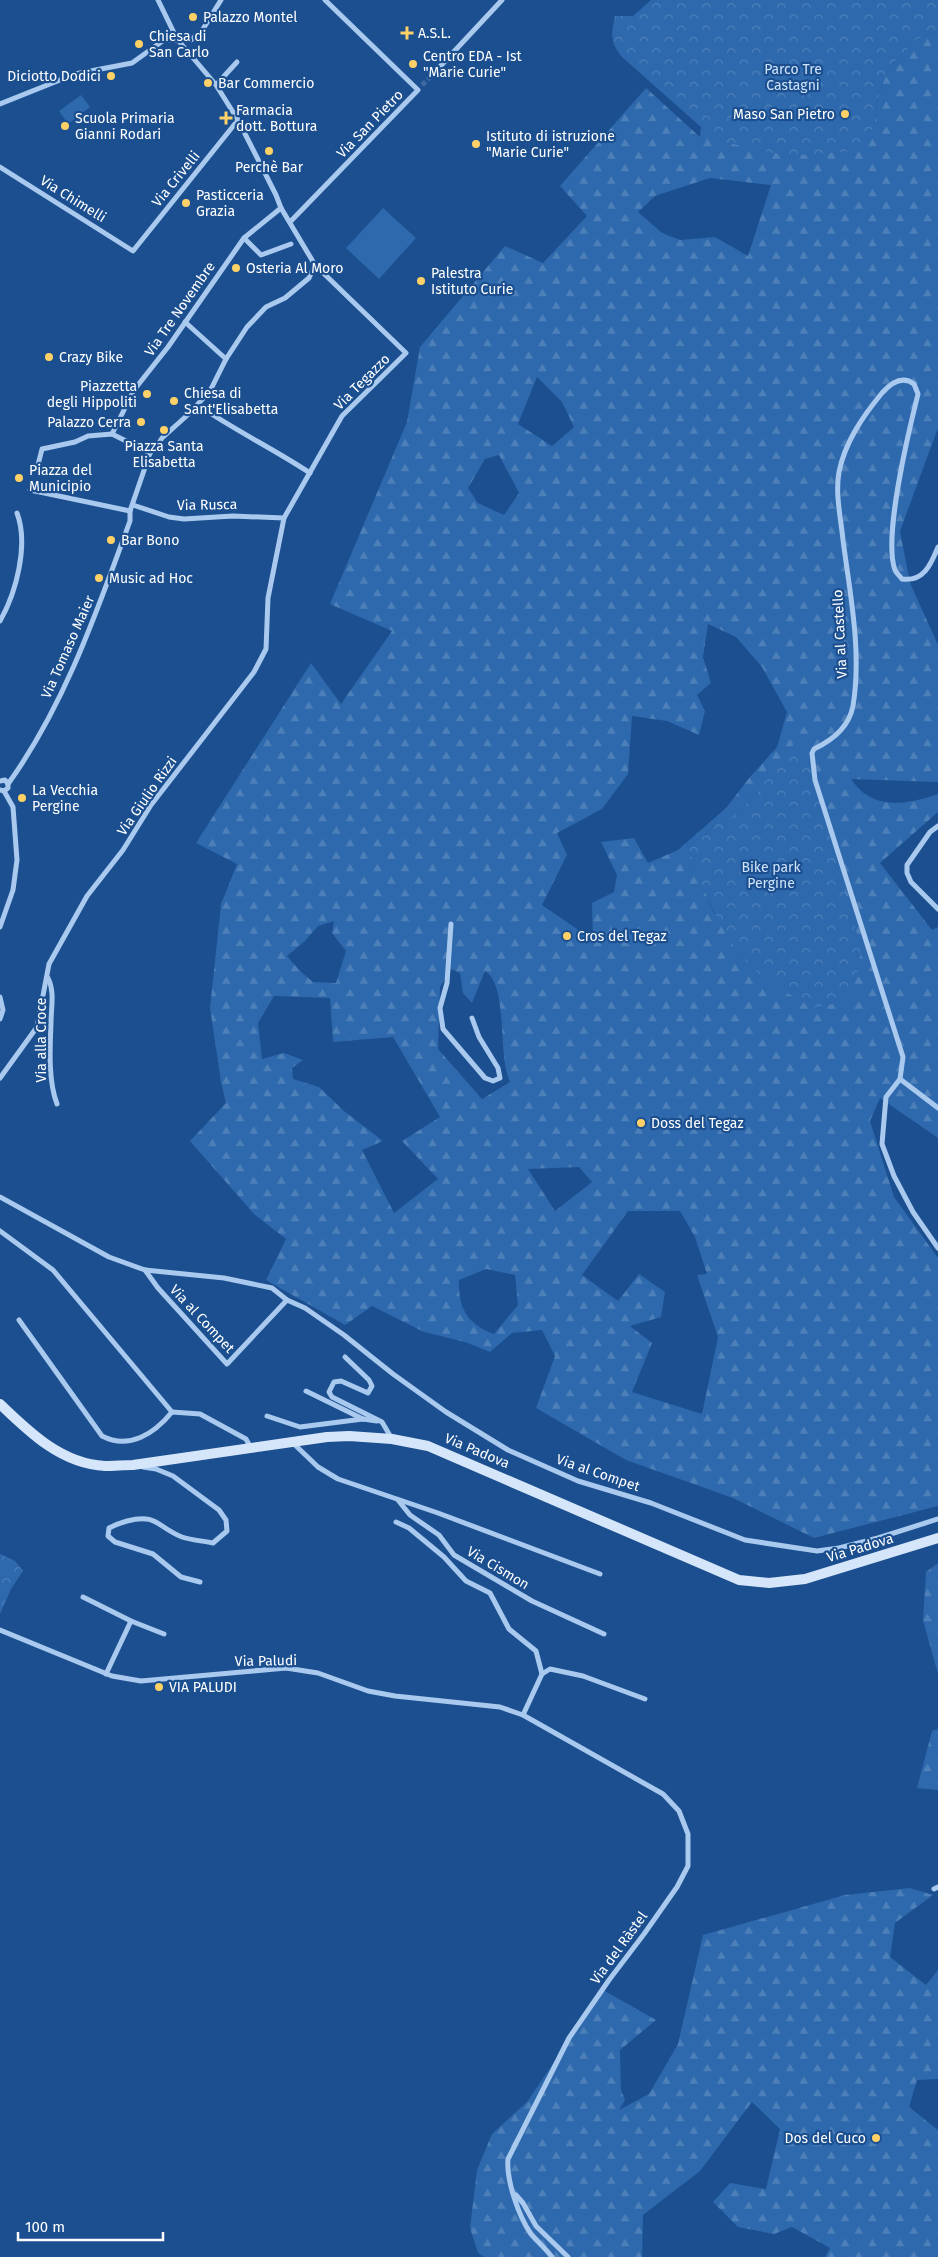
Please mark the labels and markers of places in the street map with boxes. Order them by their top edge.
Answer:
place label: Palazzo Montel [203,9,297,26]
marker: Palazzo Montel [187,11,199,23]
place label: A.S.L. [418,25,451,42]
marker: A.S.L. [400,26,414,40]
place label: Chiesa di San Carlo [149,28,209,61]
marker: Chiesa di San Carlo [133,38,145,50]
place label: Centro EDA - Ist "Marie Curie" [423,48,522,81]
marker: Centro EDA - Ist "Marie Curie" [407,58,419,70]
place label: Diciotto Dodici [7,68,101,85]
marker: Diciotto Dodici [105,70,117,82]
place label: Bar Commercio [218,75,314,92]
marker: Bar Commercio [202,77,214,89]
place label: Farmacia dott. Bottura [236,102,317,135]
place label: Maso San Pietro [733,106,835,123]
marker: Maso San Pietro [839,108,851,120]
place label: Scuola Primaria Gianni Rodari [75,110,175,143]
marker: Farmacia dott. Bottura [220,112,232,124]
marker: Scuola Primaria Gianni Rodari [59,120,71,132]
place label: Istituto di istruzione "Marie Curie" [486,128,615,161]
marker: Istituto di istruzione "Marie Curie" [470,138,482,150]
marker: Perchè Bar [263,145,275,157]
place label: Perchè Bar [235,159,304,176]
place label: Pasticceria Grazia [196,187,264,220]
marker: Pasticceria Grazia [180,197,192,209]
place label: Osteria Al Moro [246,260,343,277]
marker: Osteria Al Moro [230,262,242,274]
place label: Palestra Istituto Curie [431,265,513,298]
marker: Palestra Istituto Curie [415,275,427,287]
place label: Crazy Bike [59,349,123,366]
marker: Crazy Bike [43,351,55,363]
place label: Piazzetta degli Hippoliti [47,378,137,411]
place label: Chiesa di Sant'Elisabetta [184,385,278,418]
marker: Piazzetta degli Hippoliti [141,388,153,400]
marker: Chiesa di Sant'Elisabetta [168,395,180,407]
place label: Palazzo Cerra [47,414,131,431]
marker: Palazzo Cerra [135,416,147,428]
marker: Piazza Santa Elisabetta [158,424,170,436]
place label: Piazza Santa Elisabetta [124,438,204,471]
place label: Piazza del Municipio [29,462,92,495]
marker: Piazza del Municipio [13,472,25,484]
place label: Bar Bono [121,532,179,549]
marker: Bar Bono [105,534,117,546]
place label: Music ad Hoc [109,570,193,587]
marker: Music ad Hoc [93,572,105,584]
place label: La Vecchia Pergine [32,782,98,815]
marker: La Vecchia Pergine [16,792,28,804]
place label: Cros del Tegaz [577,928,667,945]
marker: Cros del Tegaz [561,930,573,942]
place label: Doss del Tegaz [651,1115,744,1132]
marker: Doss del Tegaz [635,1117,647,1129]
place label: VIA PALUDI [169,1679,237,1696]
marker: VIA PALUDI [153,1681,165,1693]
place label: Dos del Cuco [784,2130,866,2147]
marker: Dos del Cuco [870,2132,882,2144]

